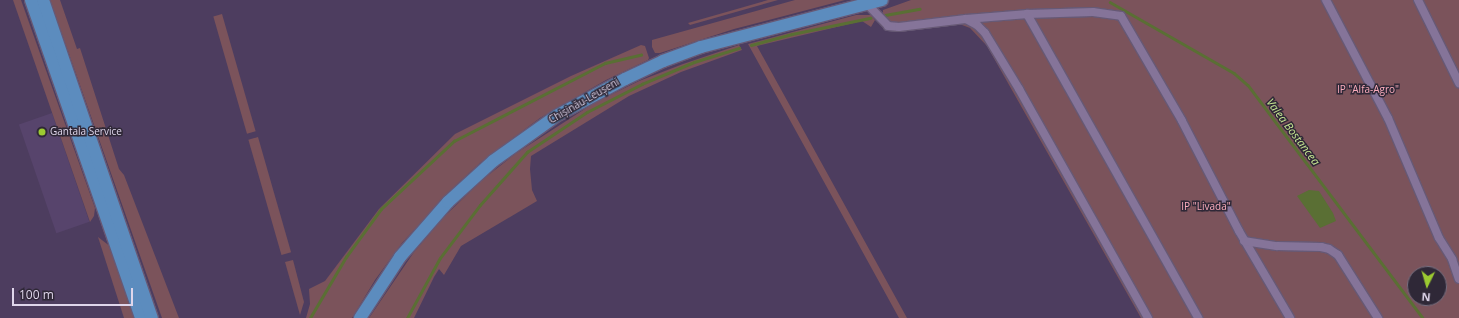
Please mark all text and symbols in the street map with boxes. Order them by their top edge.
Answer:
street label: Chișinău-Leușeni [547,76,621,126]
park label: IP "Alfa-Agro" [1337,84,1399,96]
water label: Valea Bostancea [1264,96,1322,168]
place label: Gantala Service [50,126,122,138]
marker: Gantala Service [37,127,47,137]
park label: IP "Livada" [1181,201,1231,213]
north arrow [1407,266,1447,306]
scale bar [14,280,135,306]
text: 100 m [19,286,54,303]
text: N [1421,290,1431,305]

